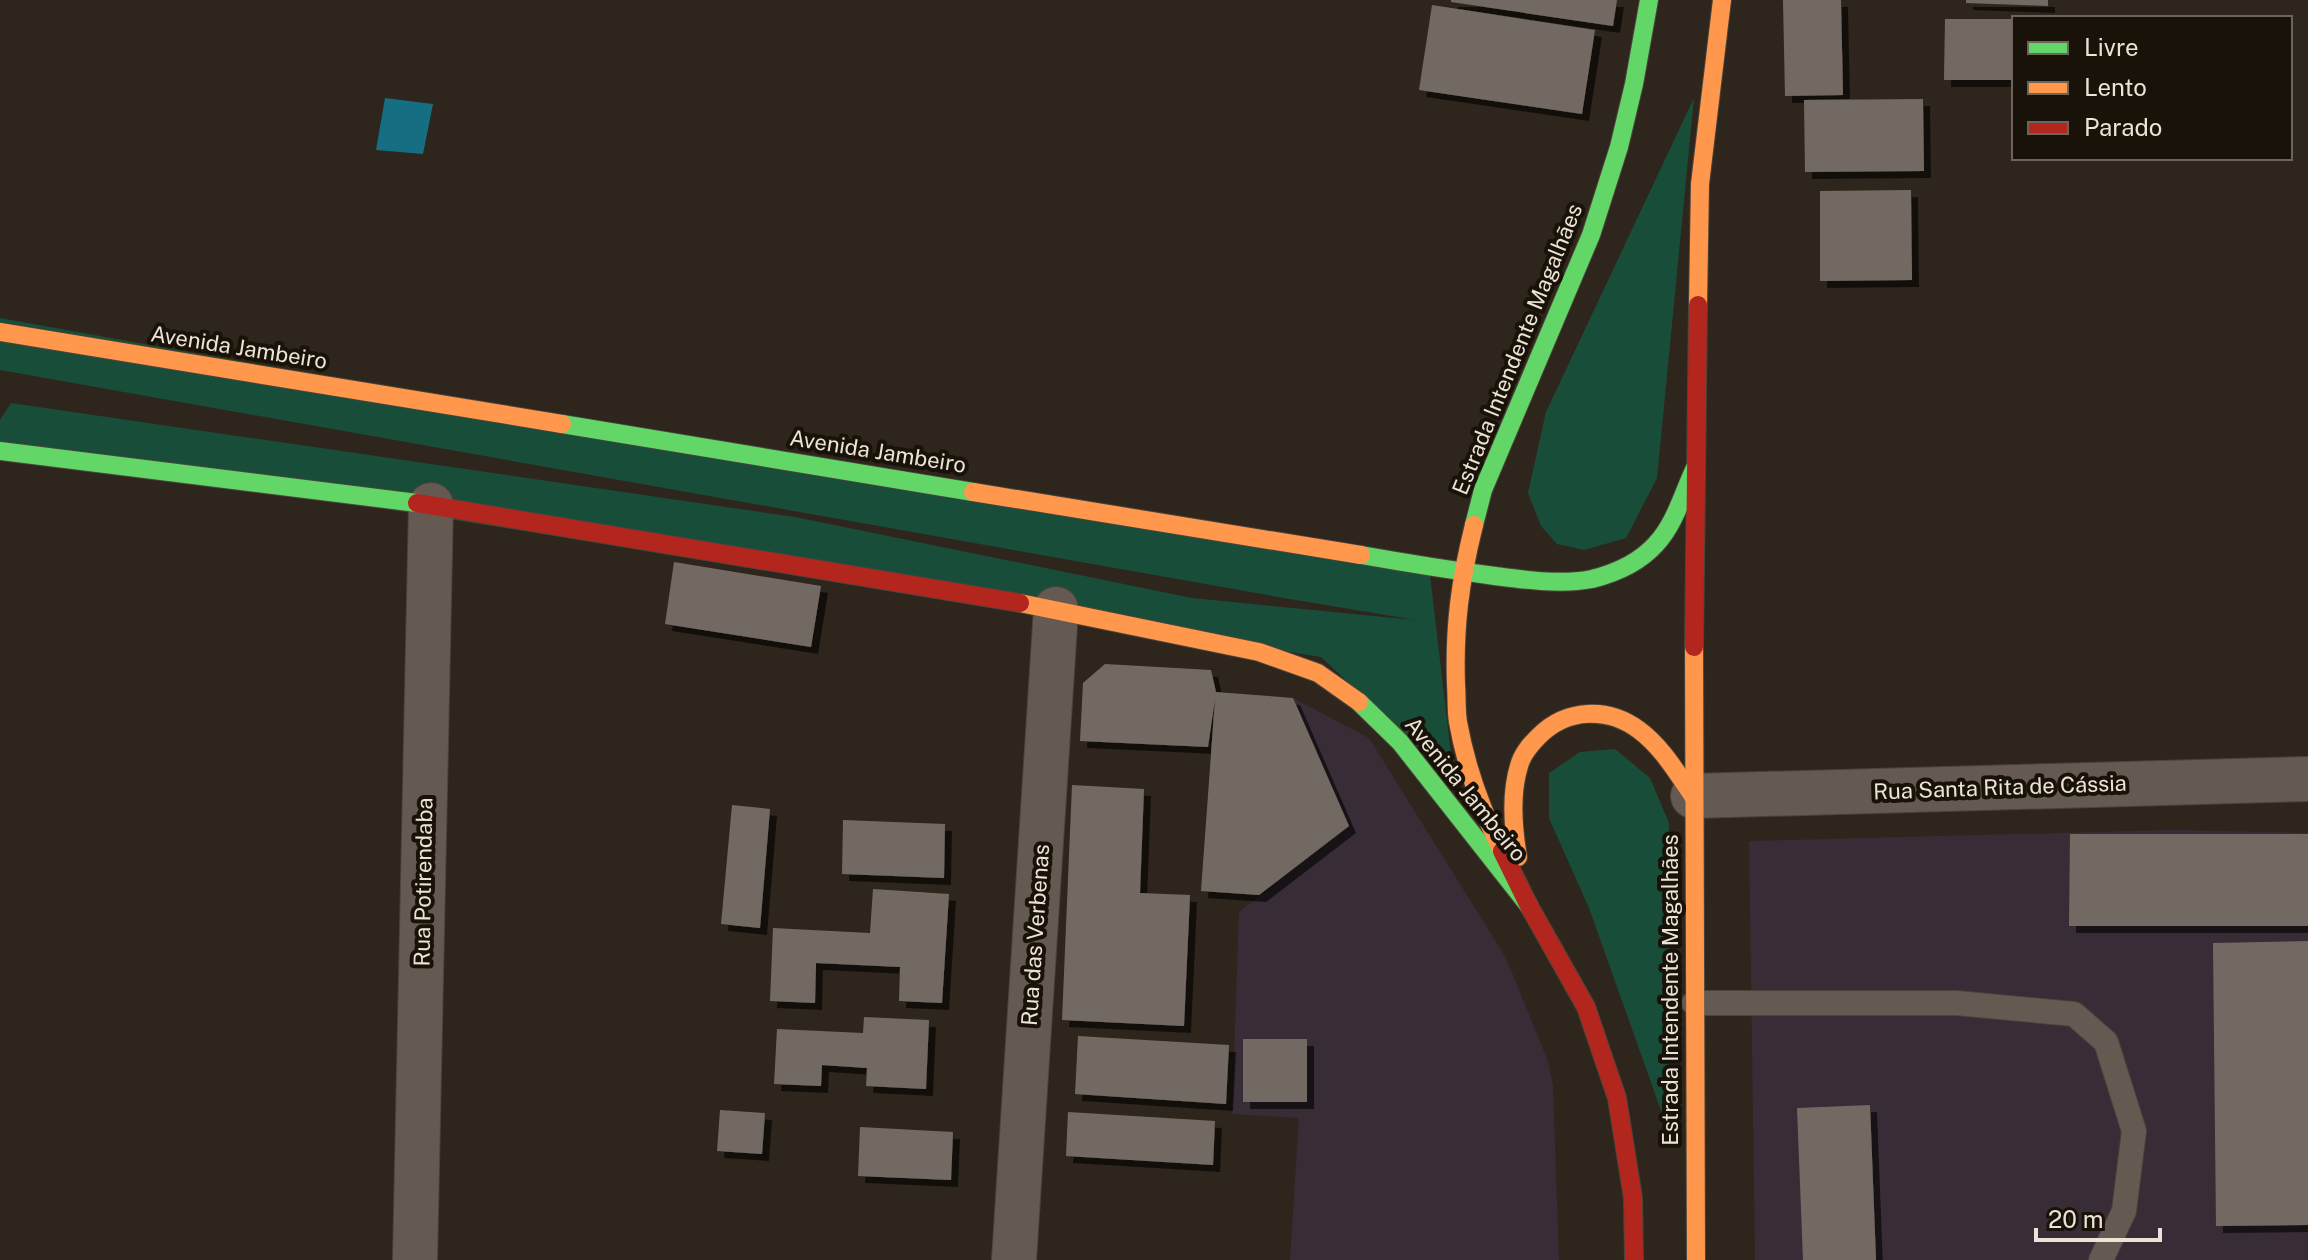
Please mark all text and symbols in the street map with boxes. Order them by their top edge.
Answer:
legend [2012,16,2292,160]
text: Livre [2084,33,2139,61]
text: Lento [2084,73,2147,101]
text: Parado [2084,113,2162,141]
street label: Estrada Intendente Magalhães [1447,200,1587,498]
street label: Avenida Jambeiro [149,320,329,374]
street label: Avenida Jambeiro [788,424,968,478]
street label: Avenida Jambeiro [1400,712,1532,866]
street label: Rua Santa Rita de Cássia [1873,770,2127,804]
street label: Rua Potirendaba [409,797,437,967]
street label: Estrada Intendente Magalhães [1657,834,1683,1146]
street label: Rua das Verbenas [1016,843,1054,1027]
scale bar [2036,1192,2160,1242]
text: 20 m [2048,1205,2104,1233]

